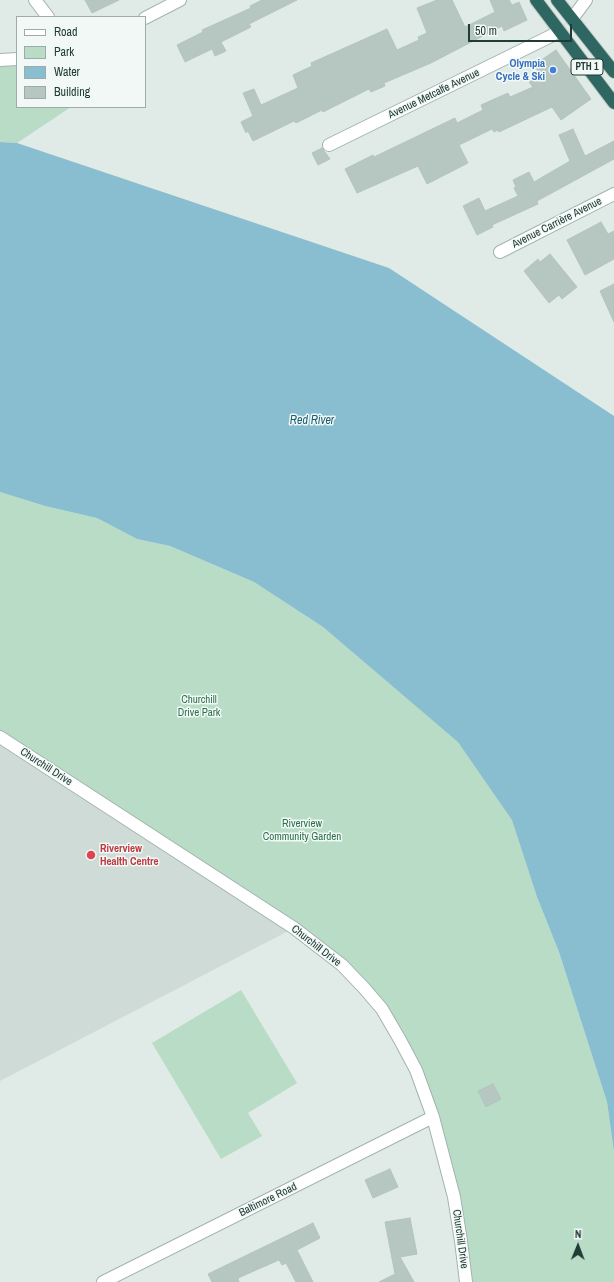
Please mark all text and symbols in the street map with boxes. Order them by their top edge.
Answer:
legend [16,16,146,108]
scale bar [470,16,574,42]
text: 50 m [475,23,497,39]
text: Road [54,24,78,40]
text: Park [54,44,74,60]
place label: Olympia Cycle & Ski [496,57,545,83]
road number: PTH 1 [571,59,603,75]
text: Water [54,64,80,80]
marker: Olympia Cycle & Ski [548,65,558,75]
street label: Avenue Metcalfe Avenue [386,66,482,122]
text: Building [54,84,90,100]
street label: Avenue Carrière Avenue [510,195,604,251]
water label: Red River [290,414,334,428]
park label: Churchill Drive Park [178,693,220,719]
street label: Churchill Drive [17,745,75,789]
park label: Riverview Community Garden [263,817,341,843]
place label: Riverview Health Centre [100,842,159,868]
marker: Riverview Health Centre [85,849,97,861]
street label: Churchill Drive [288,922,344,970]
street label: Baltimore Road [237,1180,299,1220]
street label: Churchill Drive [449,1209,471,1269]
north arrow [558,1226,598,1266]
text: N [575,1227,582,1241]

